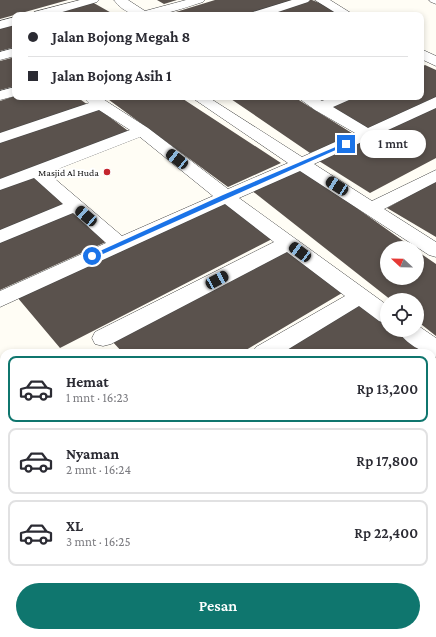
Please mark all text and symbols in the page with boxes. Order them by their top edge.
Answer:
text: Jalan Bojong Megah 8 [52,29,190,45]
text: Jalan Bojong Asih 1 [52,68,172,84]
callout: 1 mnt [360,130,426,158]
route end [337,135,355,153]
text: 1 mnt [378,136,408,151]
car [164,147,190,171]
place label: Masjid Al Huda [38,167,99,179]
marker: Masjid Al Huda [102,167,112,177]
car [324,174,350,198]
car [73,204,99,228]
car [287,240,313,264]
north arrow [380,241,424,285]
map controls [380,241,424,337]
route start [83,247,101,265]
car [204,269,230,291]
button: locate [380,293,424,337]
icon: car [18,371,54,407]
text: Hemat [66,374,109,390]
text: Rp 13,200 [357,381,418,397]
text: 1 mnt · 16:23 [66,390,129,405]
icon: car [18,443,54,479]
text: Nyaman [66,446,119,462]
text: Rp 17,800 [356,453,418,469]
text: 2 mnt · 16:24 [66,462,131,477]
icon: car [18,515,54,551]
text: XL [66,518,83,534]
text: Rp 22,400 [354,525,418,541]
text: 3 mnt · 16:25 [66,534,131,549]
button: Pesan [16,583,420,629]

